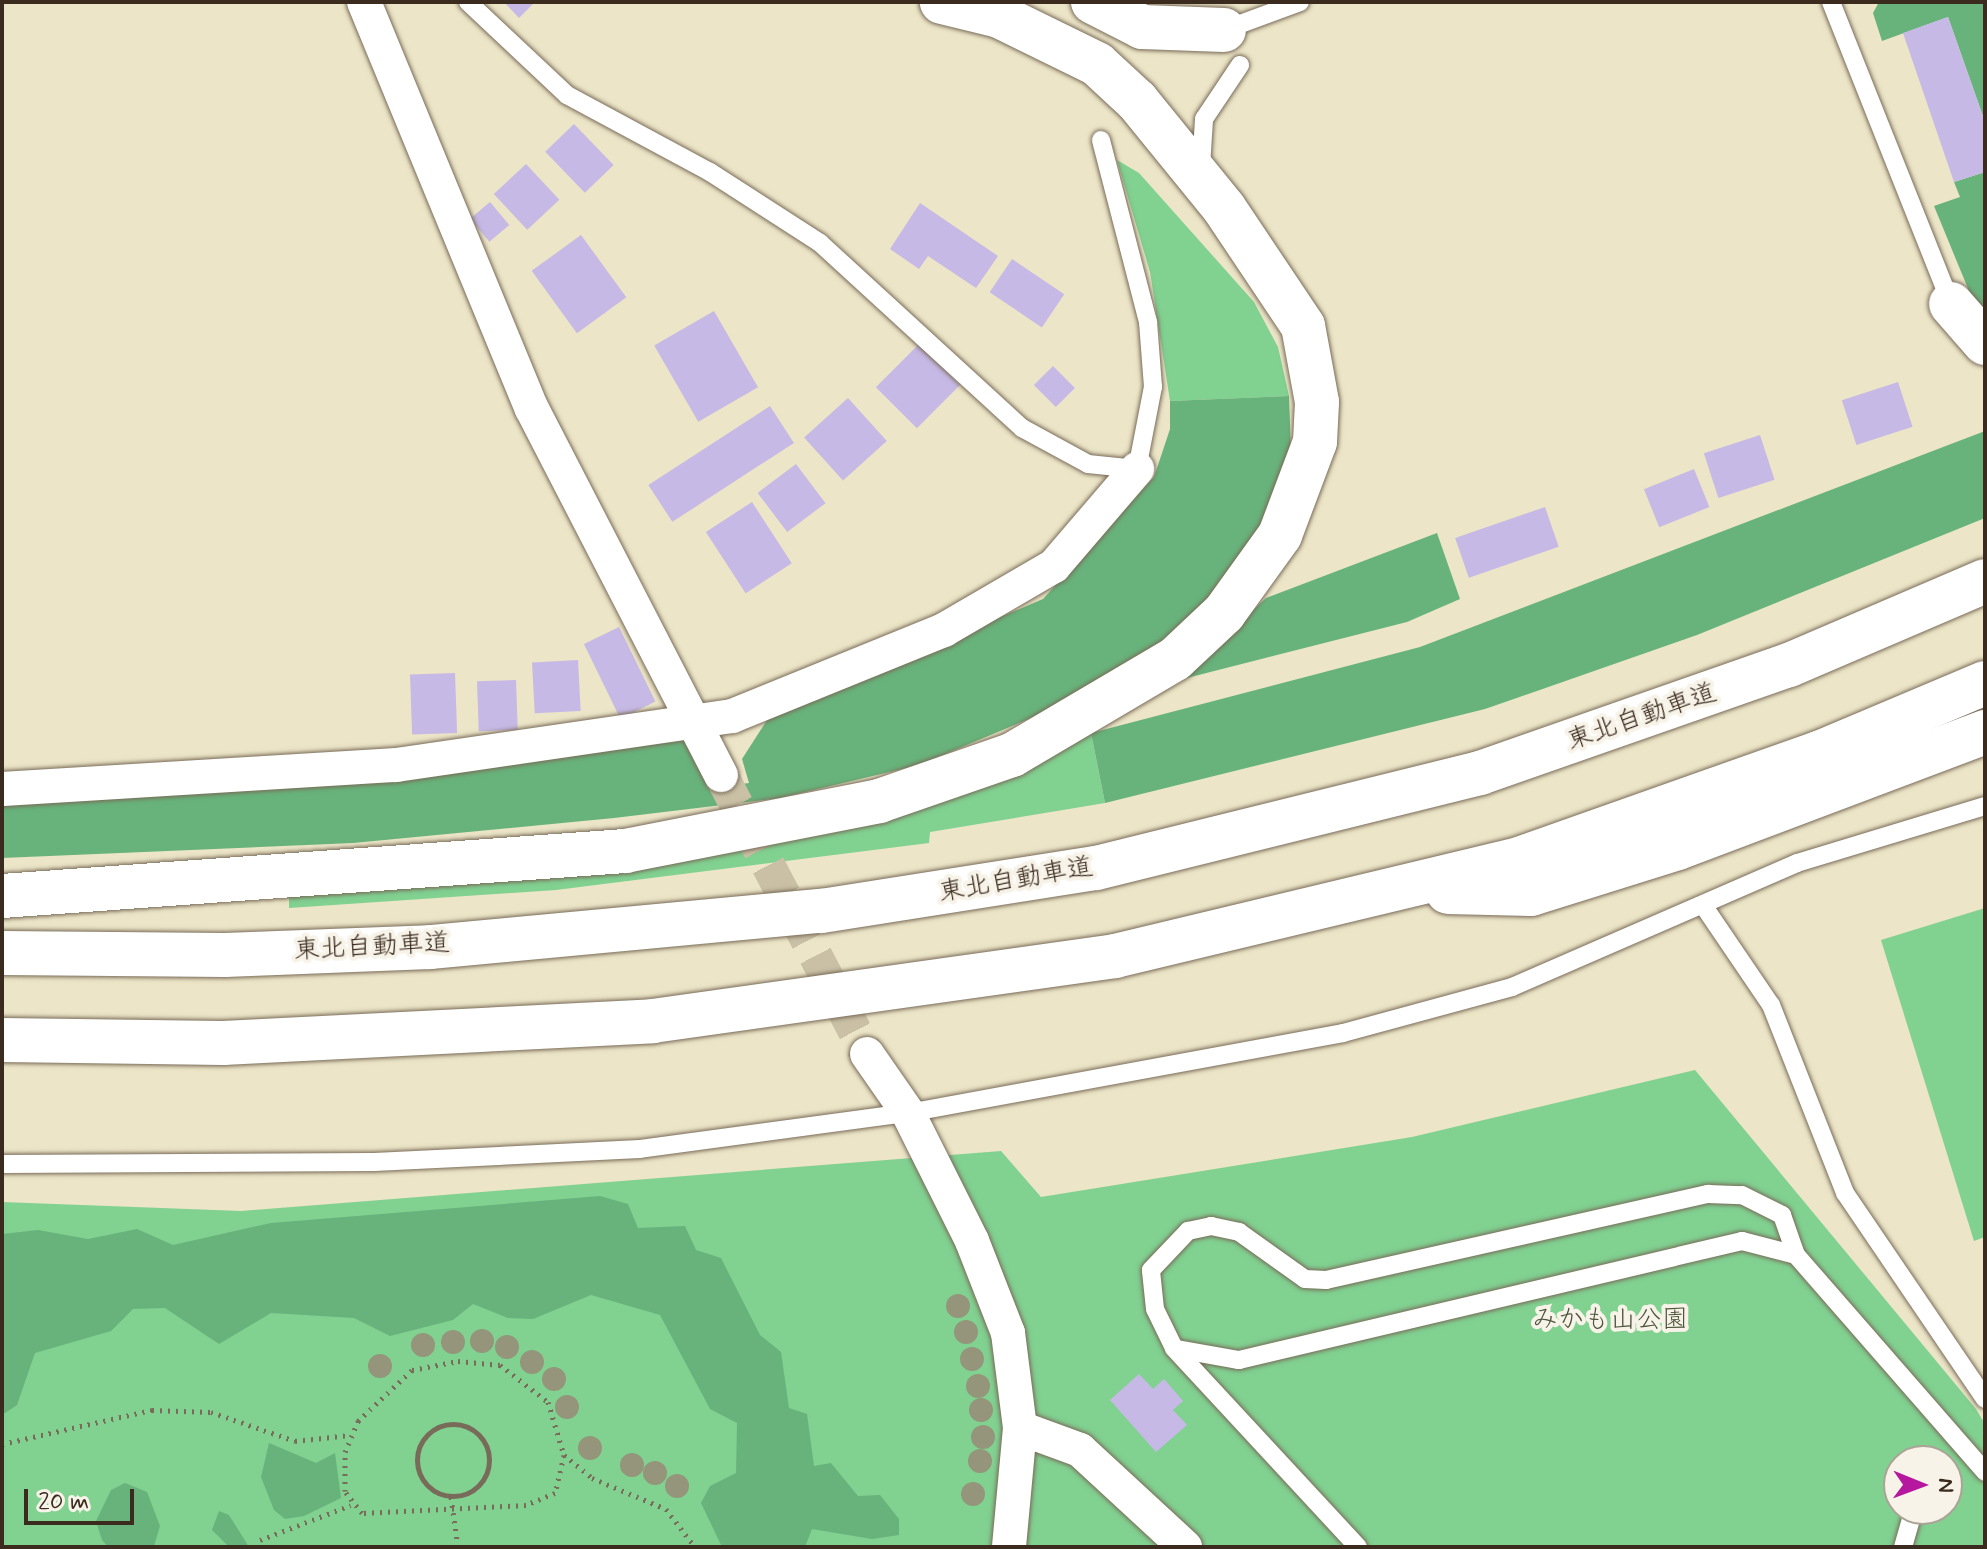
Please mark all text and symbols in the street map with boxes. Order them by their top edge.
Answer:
street label: 東北自動車道 [1563,678,1721,758]
street label: 東北自動車道 [936,852,1096,910]
street label: 東北自動車道 [293,928,451,968]
park label: みかも山公園 [1532,1305,1688,1337]
north arrow [1883,1445,1963,1525]
scale bar [28,1473,138,1523]
text: N [1931,1478,1959,1493]
text: 20 m [38,1487,89,1518]

